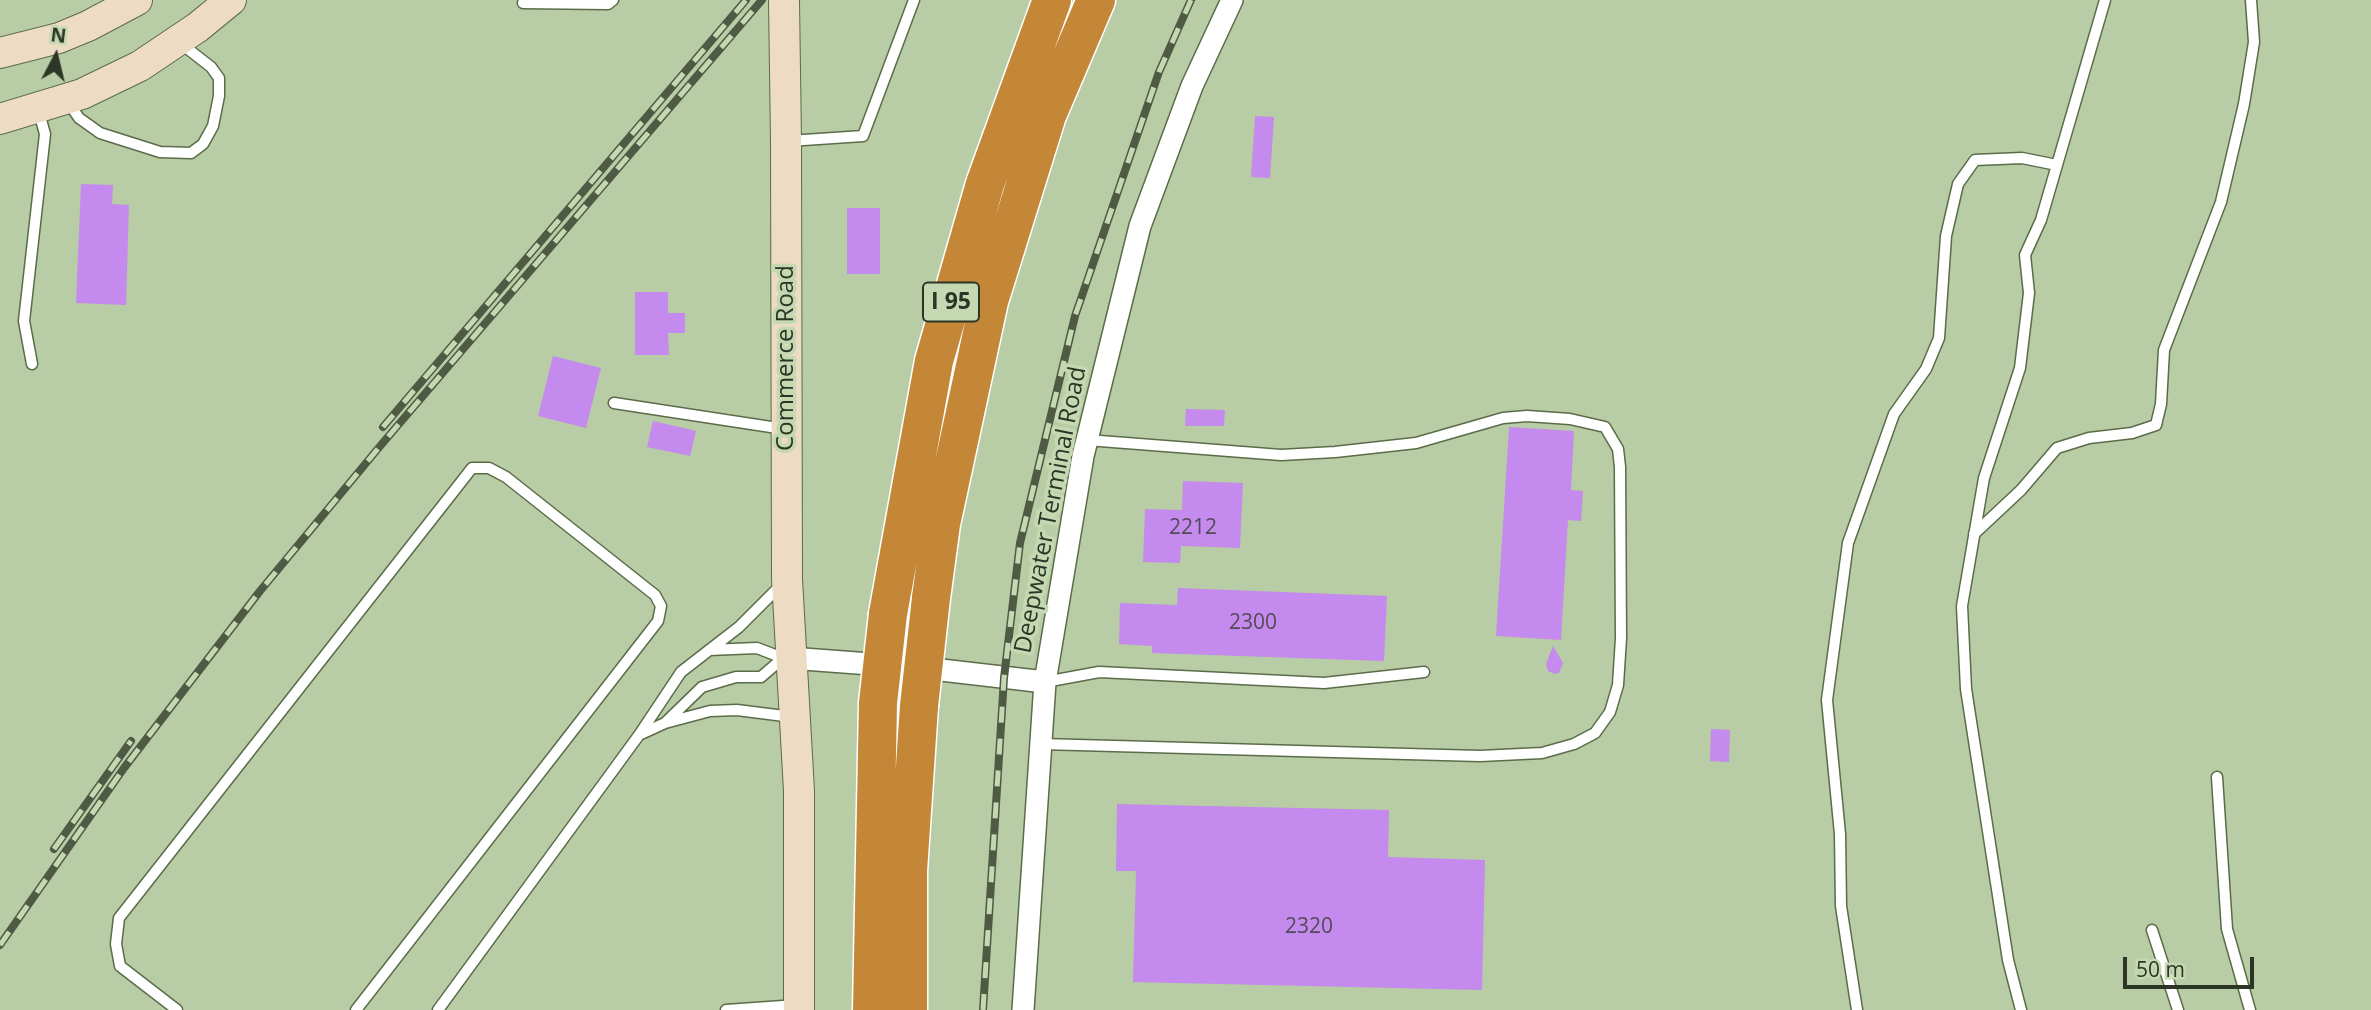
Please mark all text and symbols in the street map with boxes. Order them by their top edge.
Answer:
north arrow [21,21,91,91]
text: N [49,21,68,49]
street label: Commerce Road [772,265,800,451]
road number: I 95 [923,282,979,322]
street label: Deepwater Terminal Road [1009,364,1093,656]
house number: 2212 [1169,515,1217,541]
house number: 2300 [1229,610,1277,636]
house number: 2320 [1285,914,1333,940]
scale bar [2126,944,2257,988]
text: 50 m [2136,955,2185,983]

